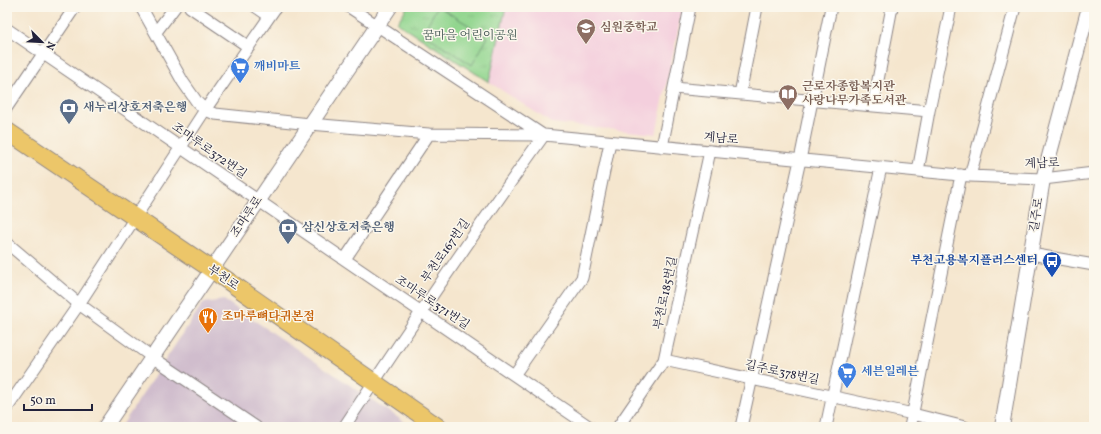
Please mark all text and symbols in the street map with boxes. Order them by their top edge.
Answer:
school or university icon: 심원중학교 [575,17,597,45]
place label: 심원중학교 [600,20,658,36]
north arrow [22,22,62,62]
park label: 꿈마을 어린이공원 [422,28,518,44]
text: N [41,39,58,52]
supermarket icon: 깨비마트 [229,56,251,84]
place label: 깨비마트 [254,59,301,75]
place label: 근로자종합복지관 사랑나무가족도서관 [802,79,907,109]
library icon: 근로자종합복지관 사랑나무가족도서관 [777,83,799,111]
bank icon: 새누리상호저축은행 [58,97,80,125]
place label: 새누리상호저축은행 [83,100,187,116]
street label: 조마루로372번길 [168,119,250,183]
street label: 계남로 [703,130,739,149]
street label: 계남로 [1024,155,1060,173]
street label: 조마루로 [227,193,267,241]
street label: 길주로 [1026,196,1048,233]
street label: 부천로167번길 [418,216,474,286]
bank icon: 삼신상호저축은행 [277,217,299,245]
place label: 삼신상호저축은행 [302,220,395,236]
bus stop icon: 부천고용복지플러스센터 [1041,250,1063,278]
place label: 부천고용복지플러스센터 [910,253,1038,269]
street label: 부천로185번길 [650,255,682,331]
street label: 부천로 [204,261,242,295]
street label: 조마루로371번길 [392,272,472,334]
restaurant icon: 조마루뼈다귀본점 [197,306,219,334]
place label: 조마루뼈다귀본점 [222,309,315,325]
street label: 길주로378번길 [743,357,821,389]
supermarket icon: 세븐일레븐 [836,361,858,389]
place label: 세븐일레븐 [861,364,919,380]
scale bar [24,386,92,412]
text: 50 m [30,393,56,409]

